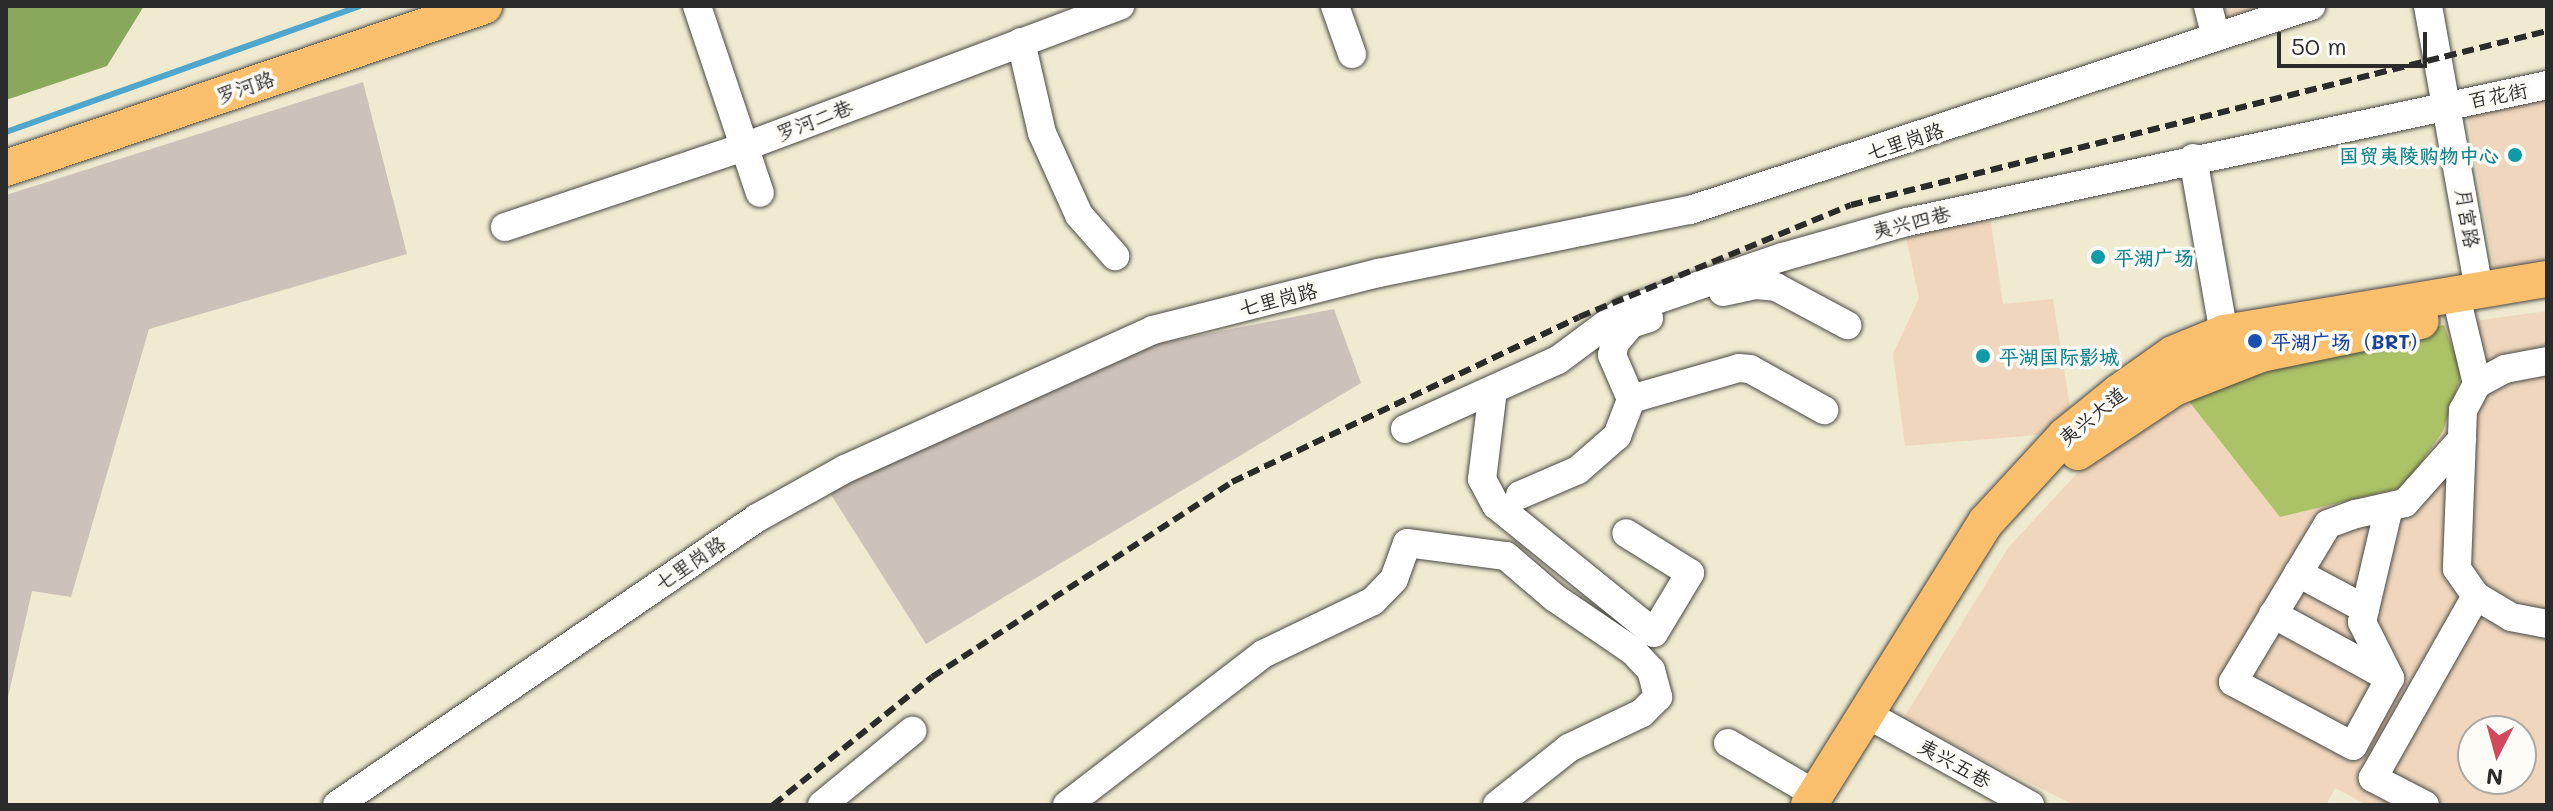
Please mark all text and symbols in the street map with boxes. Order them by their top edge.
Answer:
scale bar [2281,16,2431,66]
text: 50 m [2291,30,2347,61]
street label: 罗河路 [213,66,277,108]
street label: 百花街 [2466,77,2530,113]
street label: 罗河二巷 [772,94,856,146]
street label: 七里岗路 [1863,117,1947,165]
place label: 国贸夷陵购物中心 [2339,143,2499,167]
marker: 国贸夷陵购物中心 [2506,146,2524,164]
street label: 月宫路 [2451,186,2485,250]
street label: 夷兴四巷 [1869,201,1953,243]
place label: 平湖广场 [2114,245,2194,269]
marker: 平湖广场 [2089,248,2107,266]
street label: 七里岗路 [1236,278,1320,320]
place label: 平湖广场（BRT） [2271,329,2430,353]
marker: 平湖广场（BRT） [2246,332,2264,350]
place label: 平湖国际影城 [1999,344,2119,368]
marker: 平湖国际影城 [1974,347,1992,365]
street label: 夷兴大道 [2053,382,2131,450]
street label: 七里岗路 [650,531,730,595]
north arrow [2457,715,2537,795]
street label: 夷兴五巷 [1914,733,1996,793]
text: N [2485,762,2504,793]

